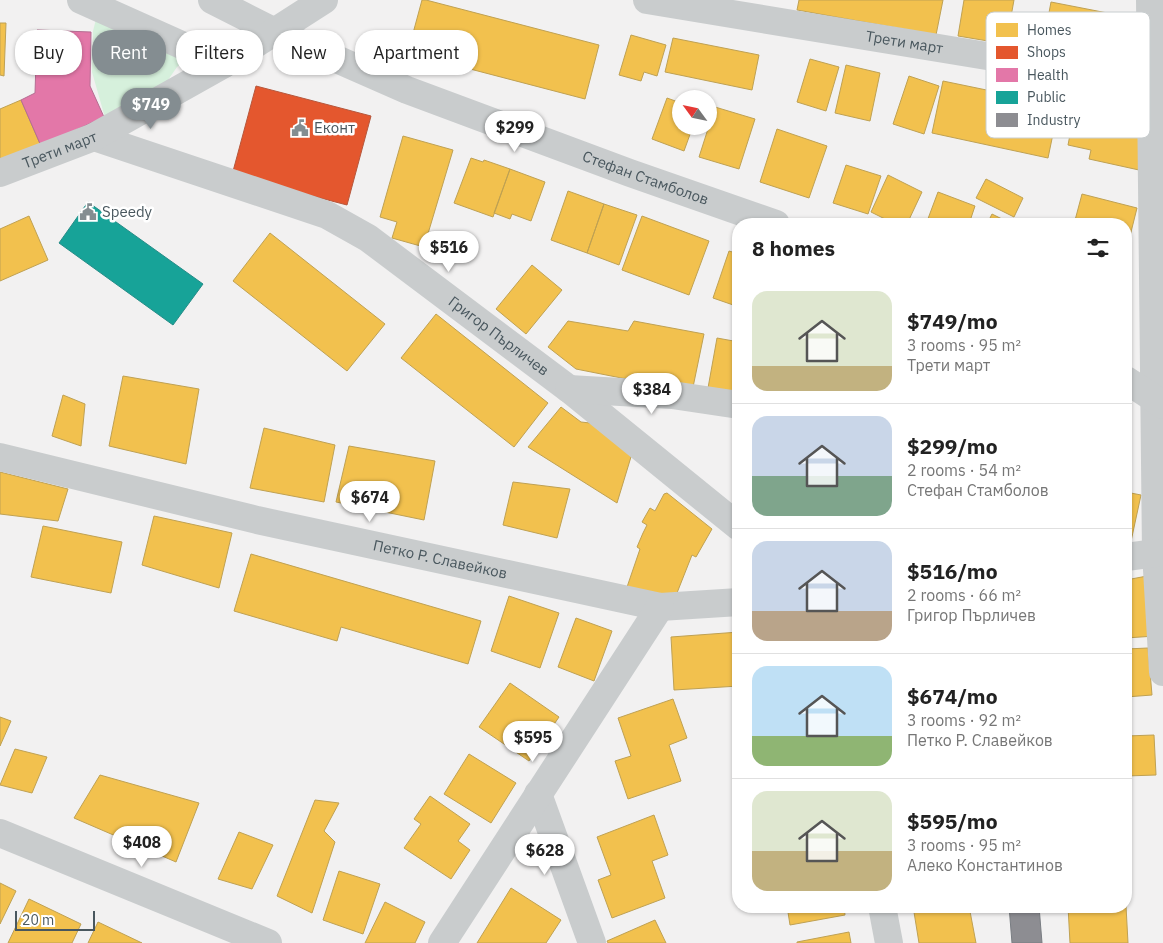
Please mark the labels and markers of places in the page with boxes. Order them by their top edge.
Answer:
pin: $749 [121,88,181,130]
pin: $299 [485,110,545,153]
public building icon: Еконт [290,118,310,138]
place label: Еконт [314,118,355,137]
public building icon: Speedy [78,202,98,222]
place label: Speedy [102,202,153,221]
pin: $516 [419,230,479,273]
pin: $384 [622,372,682,415]
pin: $674 [340,480,400,523]
pin: $595 [503,720,563,763]
pin: $408 [112,826,172,868]
pin: $628 [515,834,575,876]

